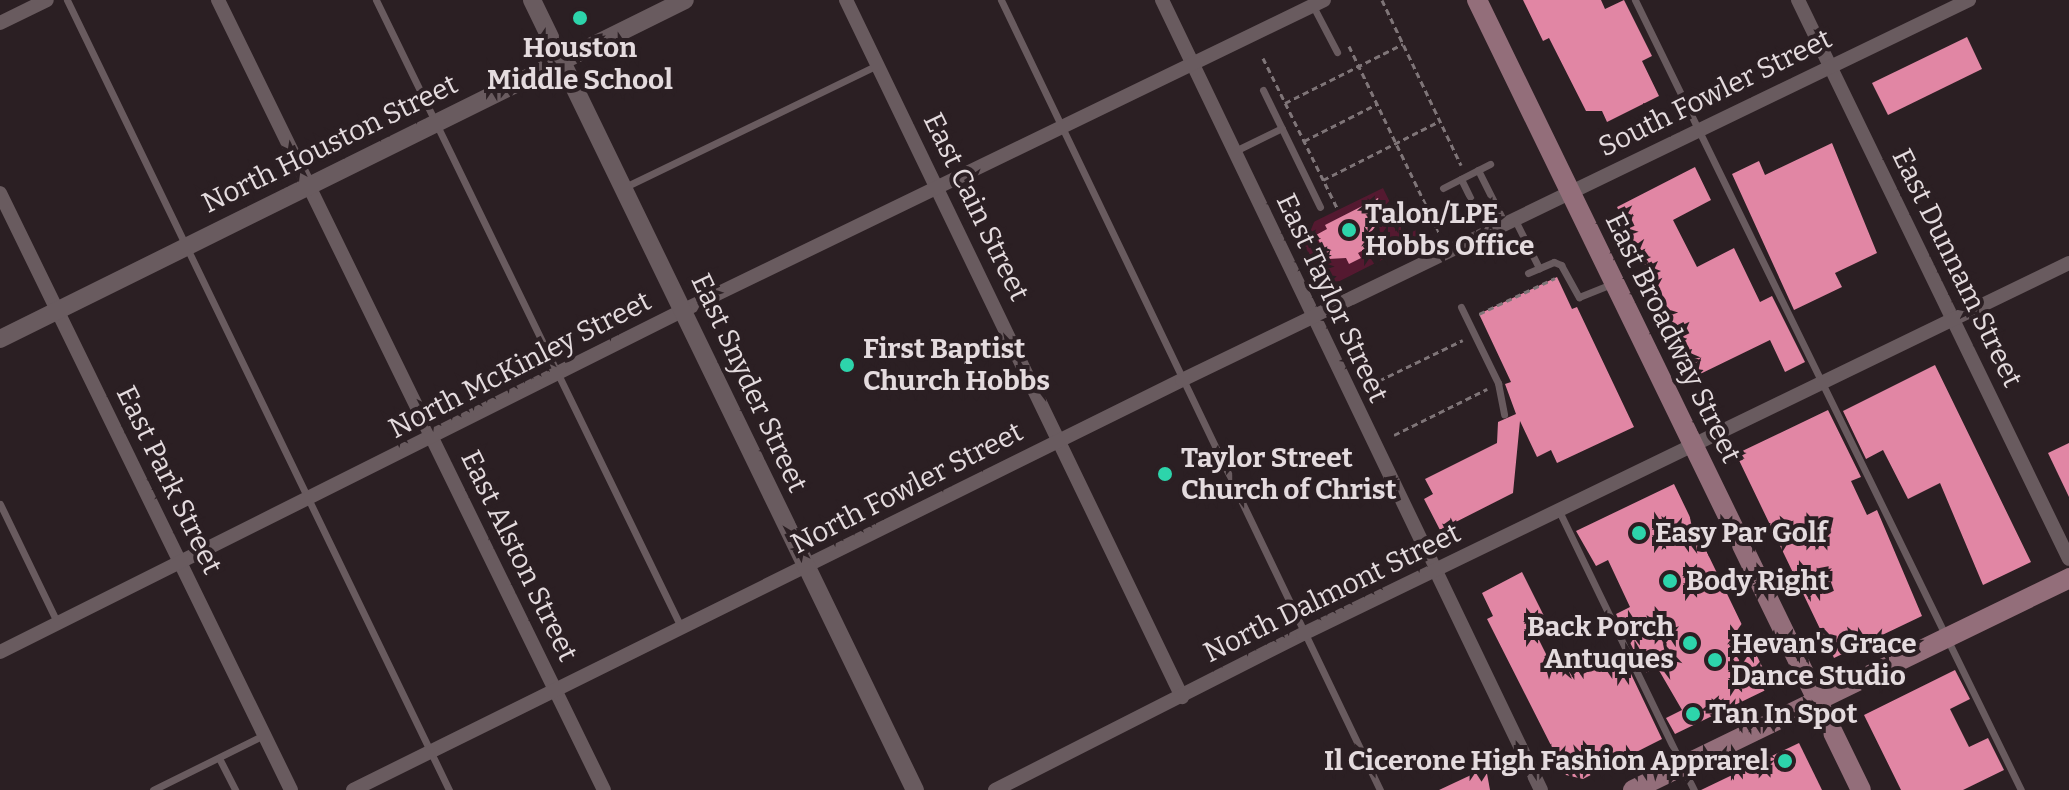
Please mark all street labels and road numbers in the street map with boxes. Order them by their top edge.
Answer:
street label: South Fowler Street [1593,22,1837,164]
street label: North Houston Street [197,68,463,220]
street label: East Cain Street [916,108,1036,306]
street label: East Dunnam Street [1885,144,2029,392]
street label: East Taylor Street [1269,188,1395,408]
street label: East Broadway Street [1598,208,1748,468]
street label: East Snyder Street [684,268,814,498]
street label: North McKinley Street [383,284,657,446]
street label: East Park Street [109,381,229,579]
street label: North Fowler Street [786,415,1028,561]
street label: East Alston Street [453,445,585,667]
street label: North Dalmont Street [1198,516,1466,670]

